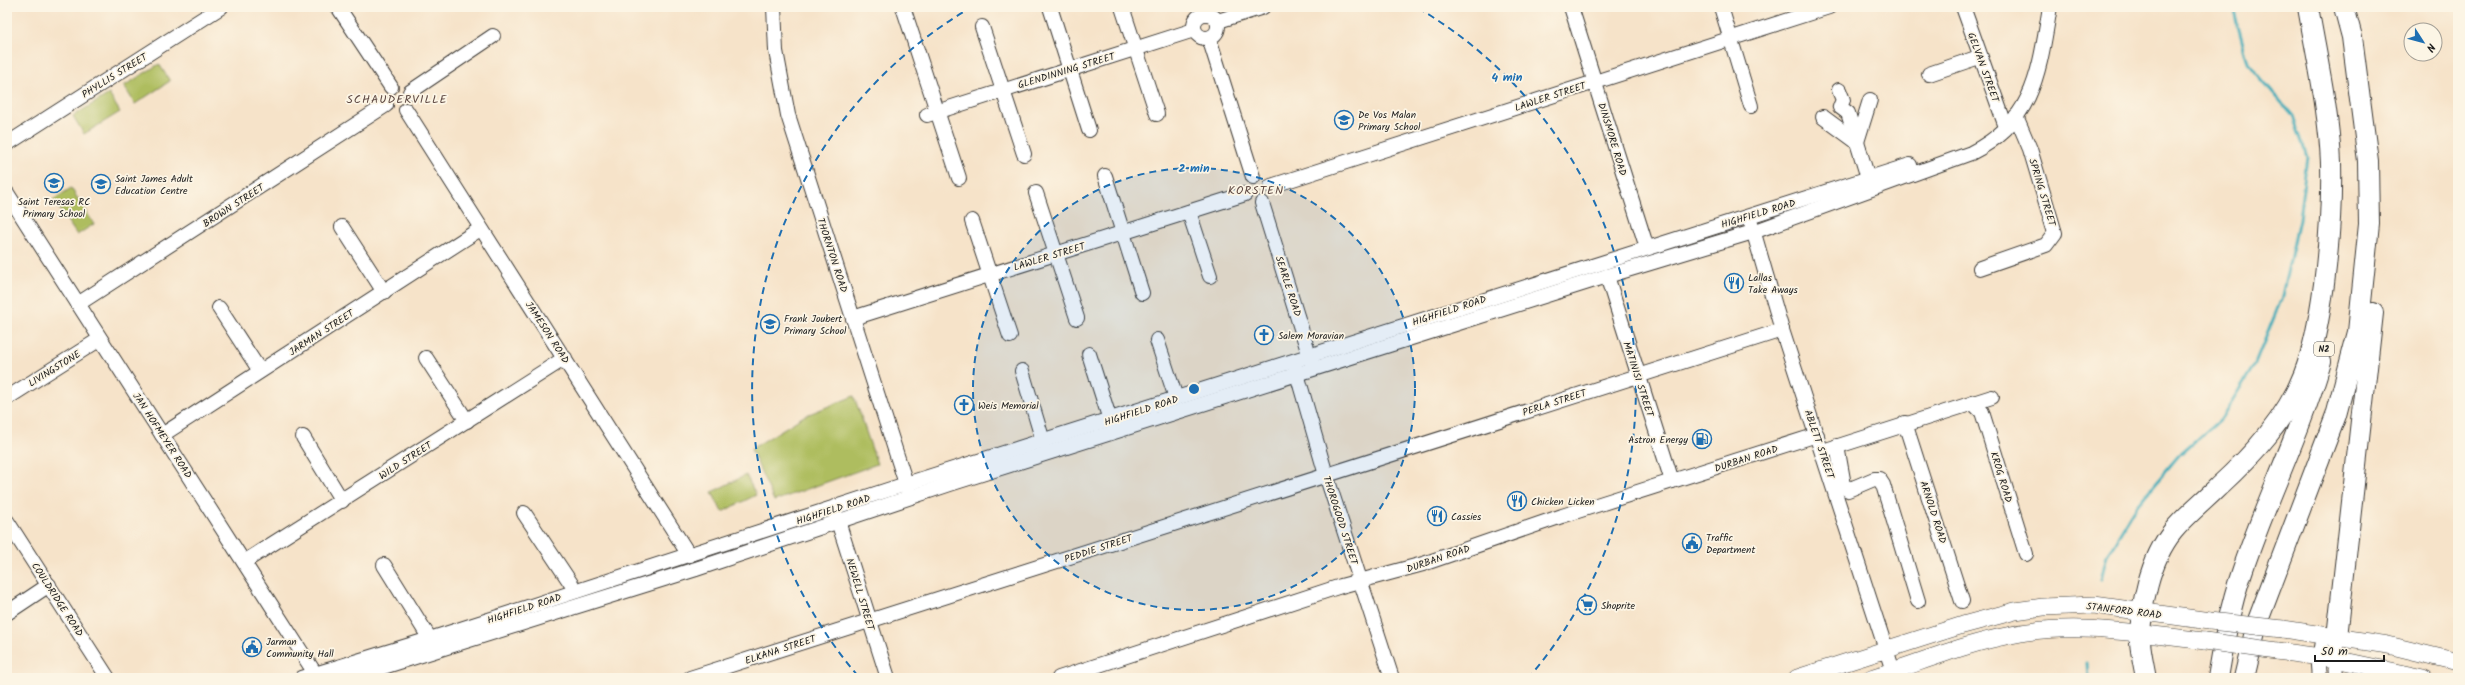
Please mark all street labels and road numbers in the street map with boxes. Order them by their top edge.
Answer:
street label: GELVAN STREET [1963,30,2004,106]
street label: PHYLLIS STREET [79,48,152,102]
street label: GLENDINNING STREET [1016,48,1118,93]
street label: LAWLER STREET [1513,77,1590,116]
street label: DINSMORE ROAD [1593,101,1631,178]
street label: SPRING STREET [2024,156,2060,230]
street label: BROWN STREET [200,179,269,232]
street label: HIGHFIELD ROAD [1719,195,1798,233]
street label: THORNTON ROAD [812,216,852,295]
street label: LAWLER STREET [1012,238,1089,275]
street label: SEARLE ROAD [1271,254,1306,319]
street label: HIGHFIELD ROAD [1410,291,1489,330]
street label: JAMESON ROAD [521,298,574,367]
street label: JARMAN STREET [286,305,359,360]
street label: MATINISI STREET [1618,340,1658,421]
road number: N2 [2314,342,2334,356]
street label: LIVINGSTONE [25,346,85,391]
street label: PERLA STREET [1520,385,1590,421]
street label: JAN HOFMEYER ROAD [128,390,196,482]
street label: HIGHFIELD ROAD [1102,391,1181,430]
street label: ABLETT STREET [1800,408,1839,483]
street label: WILD STREET [376,437,437,484]
street label: DURBAN ROAD [1712,441,1781,477]
street label: KROG ROAD [1986,450,2017,505]
street label: THOROGOOD STREET [1318,474,1362,568]
street label: ARNOLD ROAD [1915,479,1951,546]
street label: HIGHFIELD ROAD [794,490,873,529]
street label: PEDDIE STREET [1062,530,1136,567]
street label: DURBAN ROAD [1405,540,1473,577]
street label: NEWELL STREET [841,556,879,634]
street label: COULDRIDGE ROAD [27,559,88,640]
street label: HIGHFIELD ROAD [485,589,564,628]
street label: STANFORD ROAD [2085,598,2163,624]
street label: ELKANA STREET [743,630,819,669]

